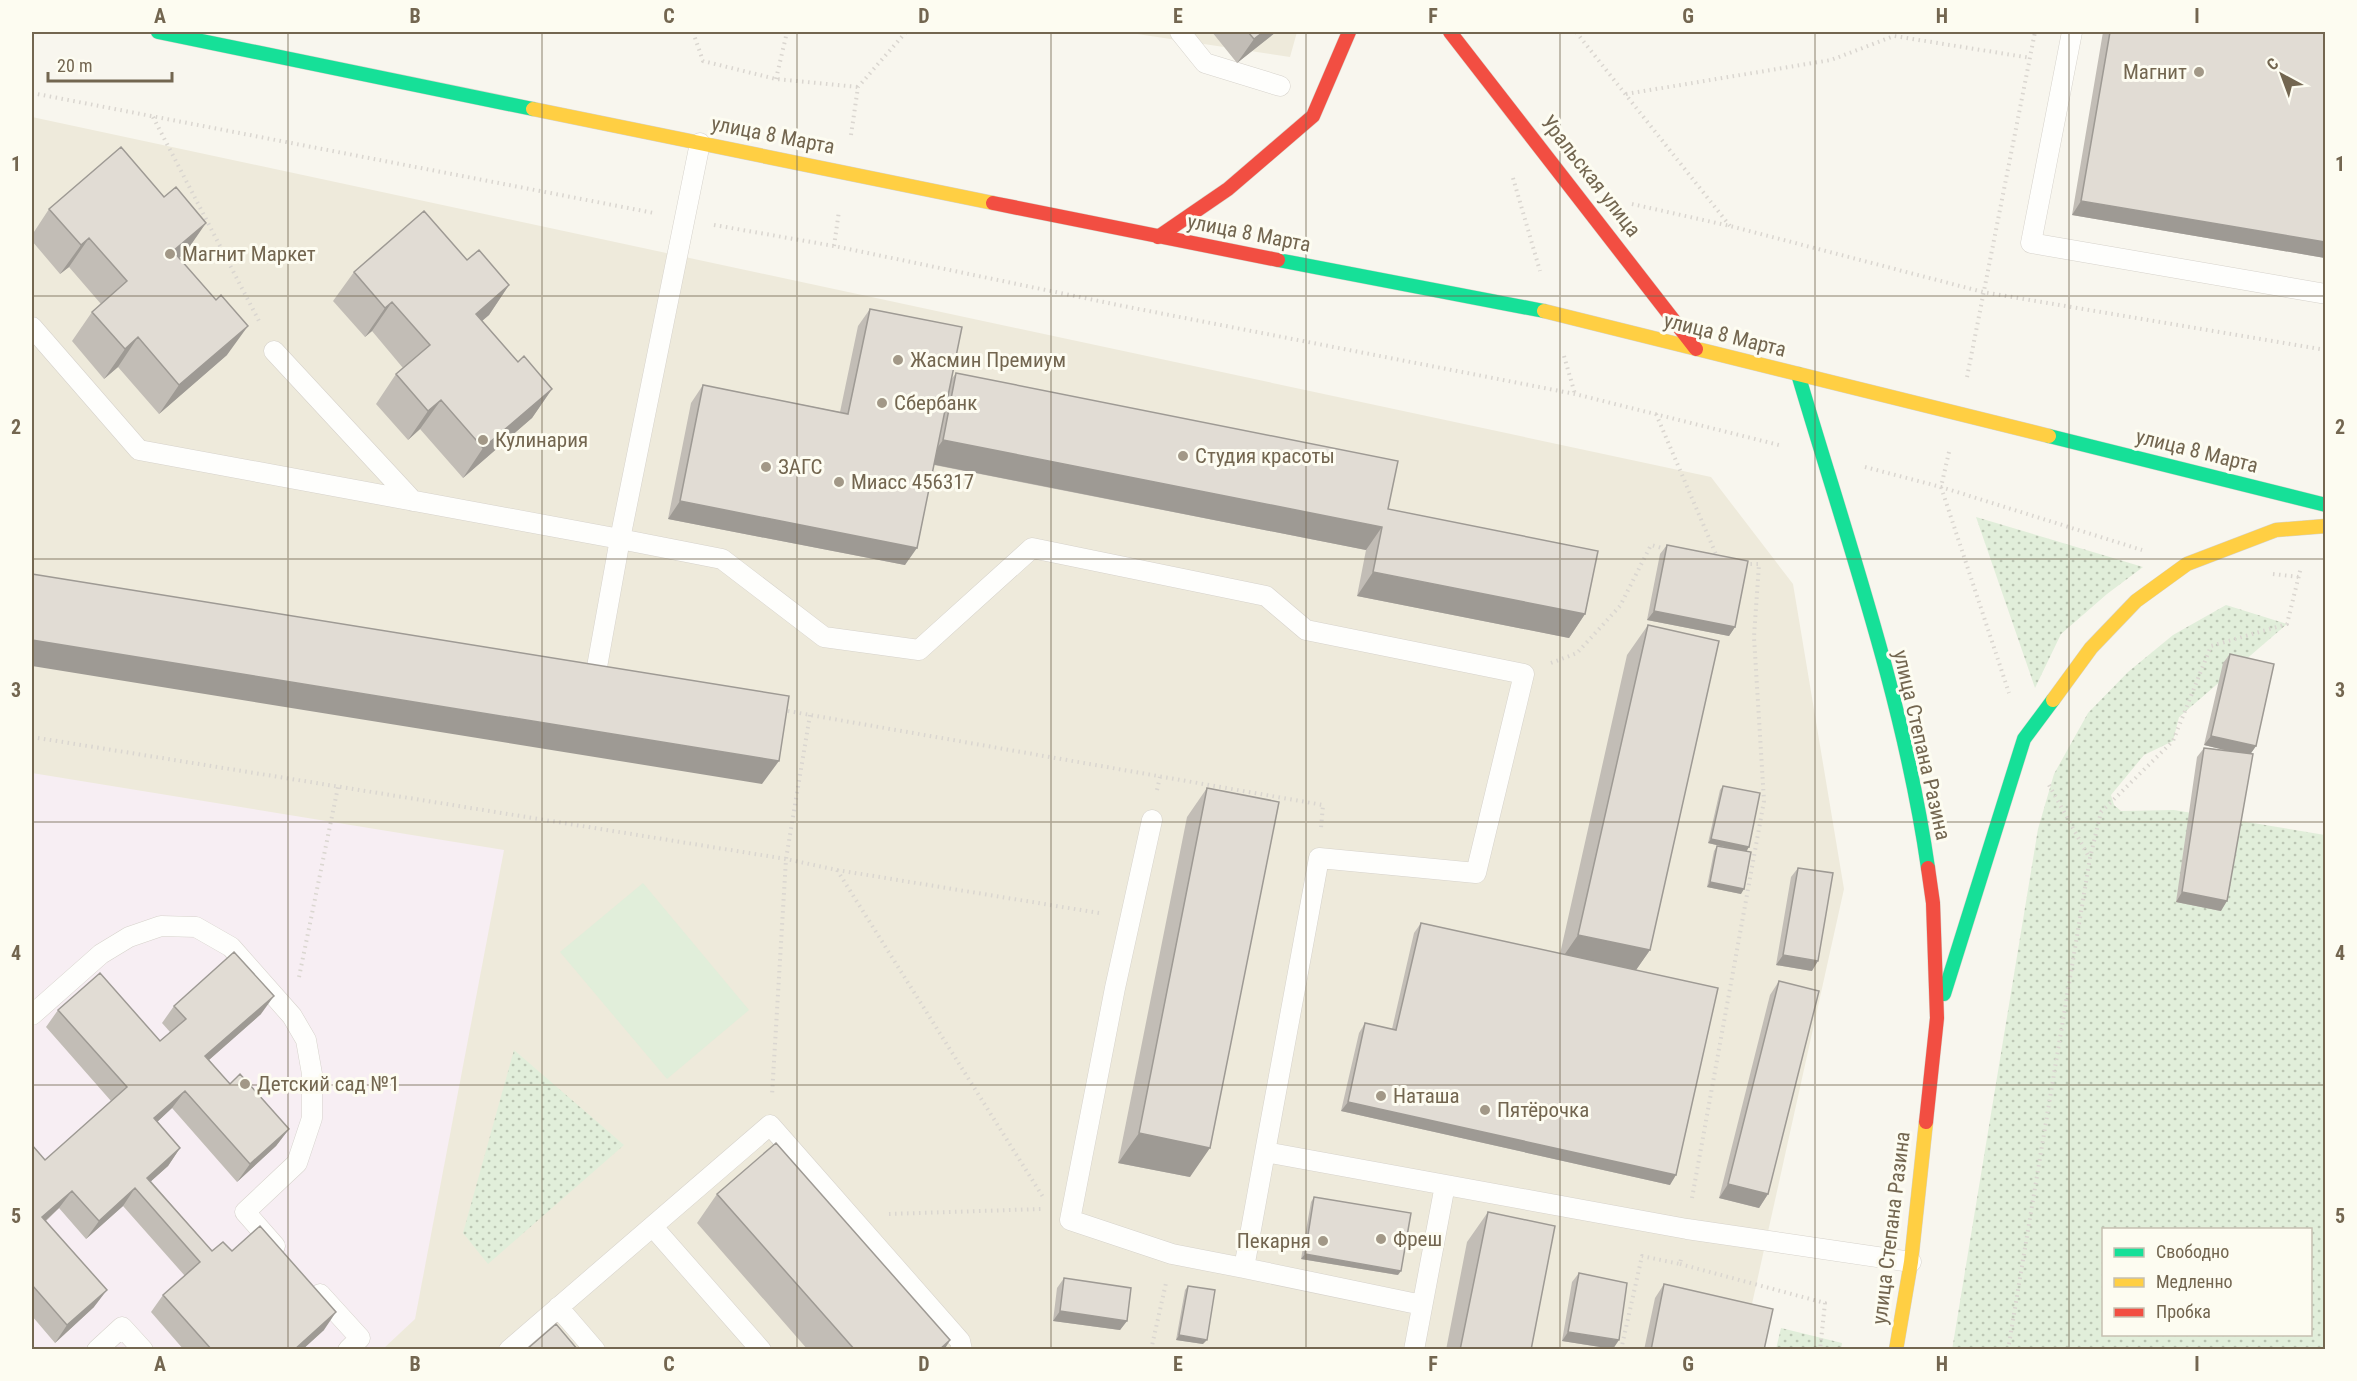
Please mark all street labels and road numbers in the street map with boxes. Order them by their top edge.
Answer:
street label: улица 8 Марта [709,111,837,159]
street label: Уральская улица [1536,111,1646,241]
street label: улица 8 Марта [1185,209,1313,257]
street label: улица 8 Марта [1661,308,1789,362]
street label: улица 8 Марта [2133,424,2261,478]
street label: улица Степана Разина [1888,648,1956,842]
street label: улица Степана Разина [1867,1130,1915,1326]

